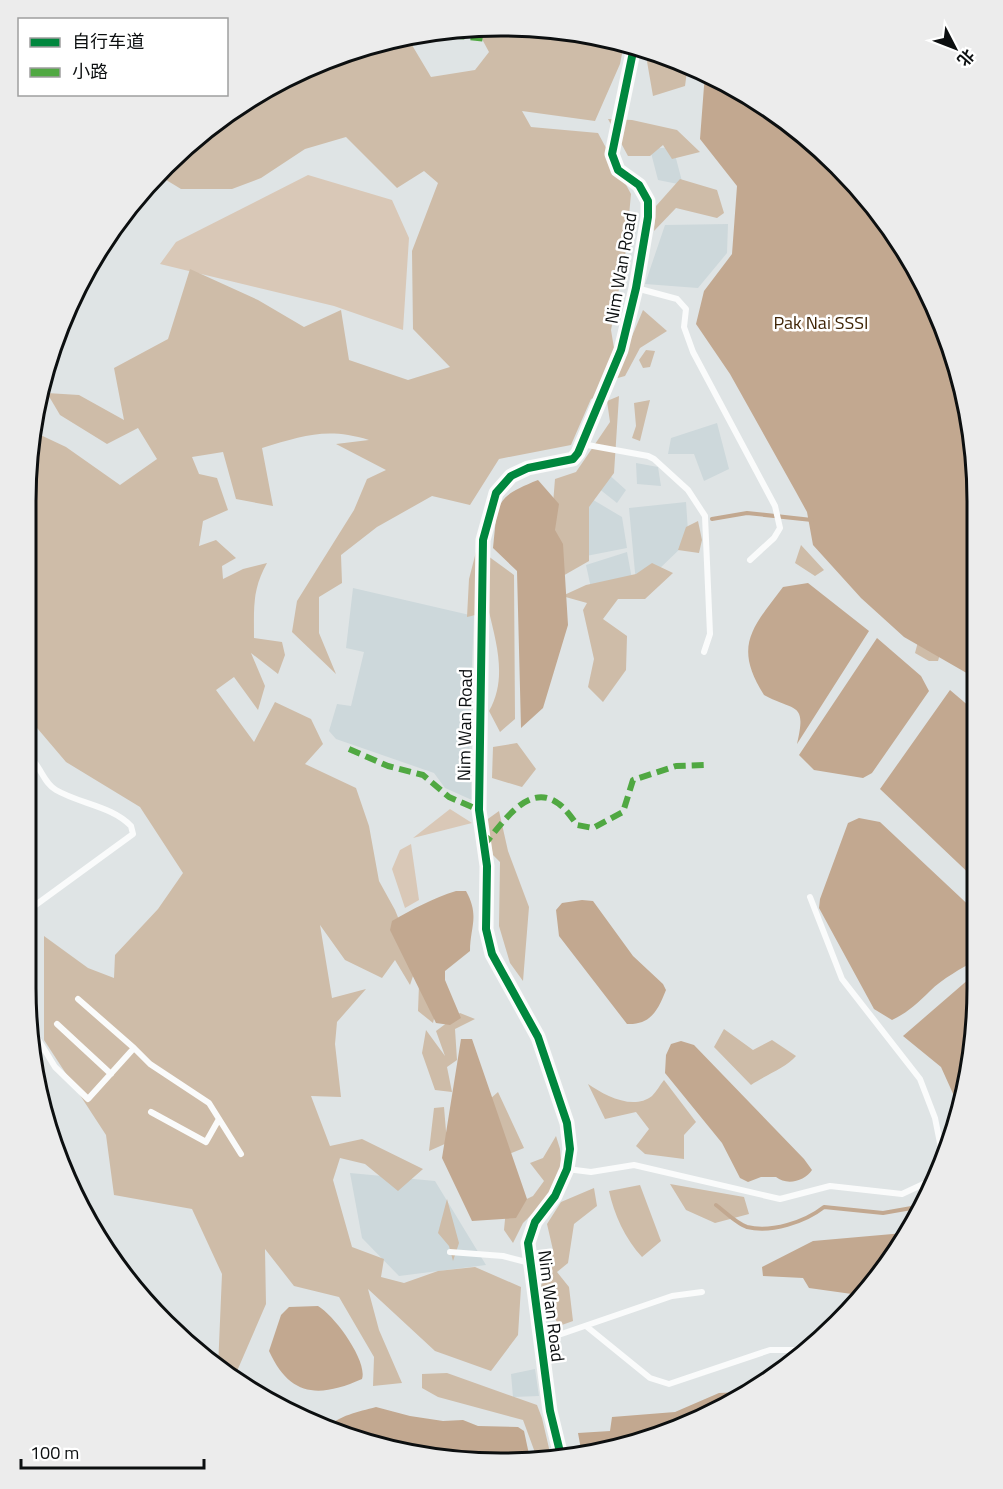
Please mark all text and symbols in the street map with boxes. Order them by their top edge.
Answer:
legend [18,18,228,96]
north arrow [925,18,985,78]
text: 自行车道 [72,28,144,55]
text: 北 [952,44,980,72]
text: 小路 [72,58,108,85]
street label: Nim Wan Road [597,210,644,326]
park label: Pak Nai SSSI [774,309,868,336]
street label: Nim Wan Road [450,669,479,781]
street label: Nim Wan Road [531,1249,572,1363]
scale bar [21,1432,204,1470]
text: 100 m [30,1439,79,1466]

